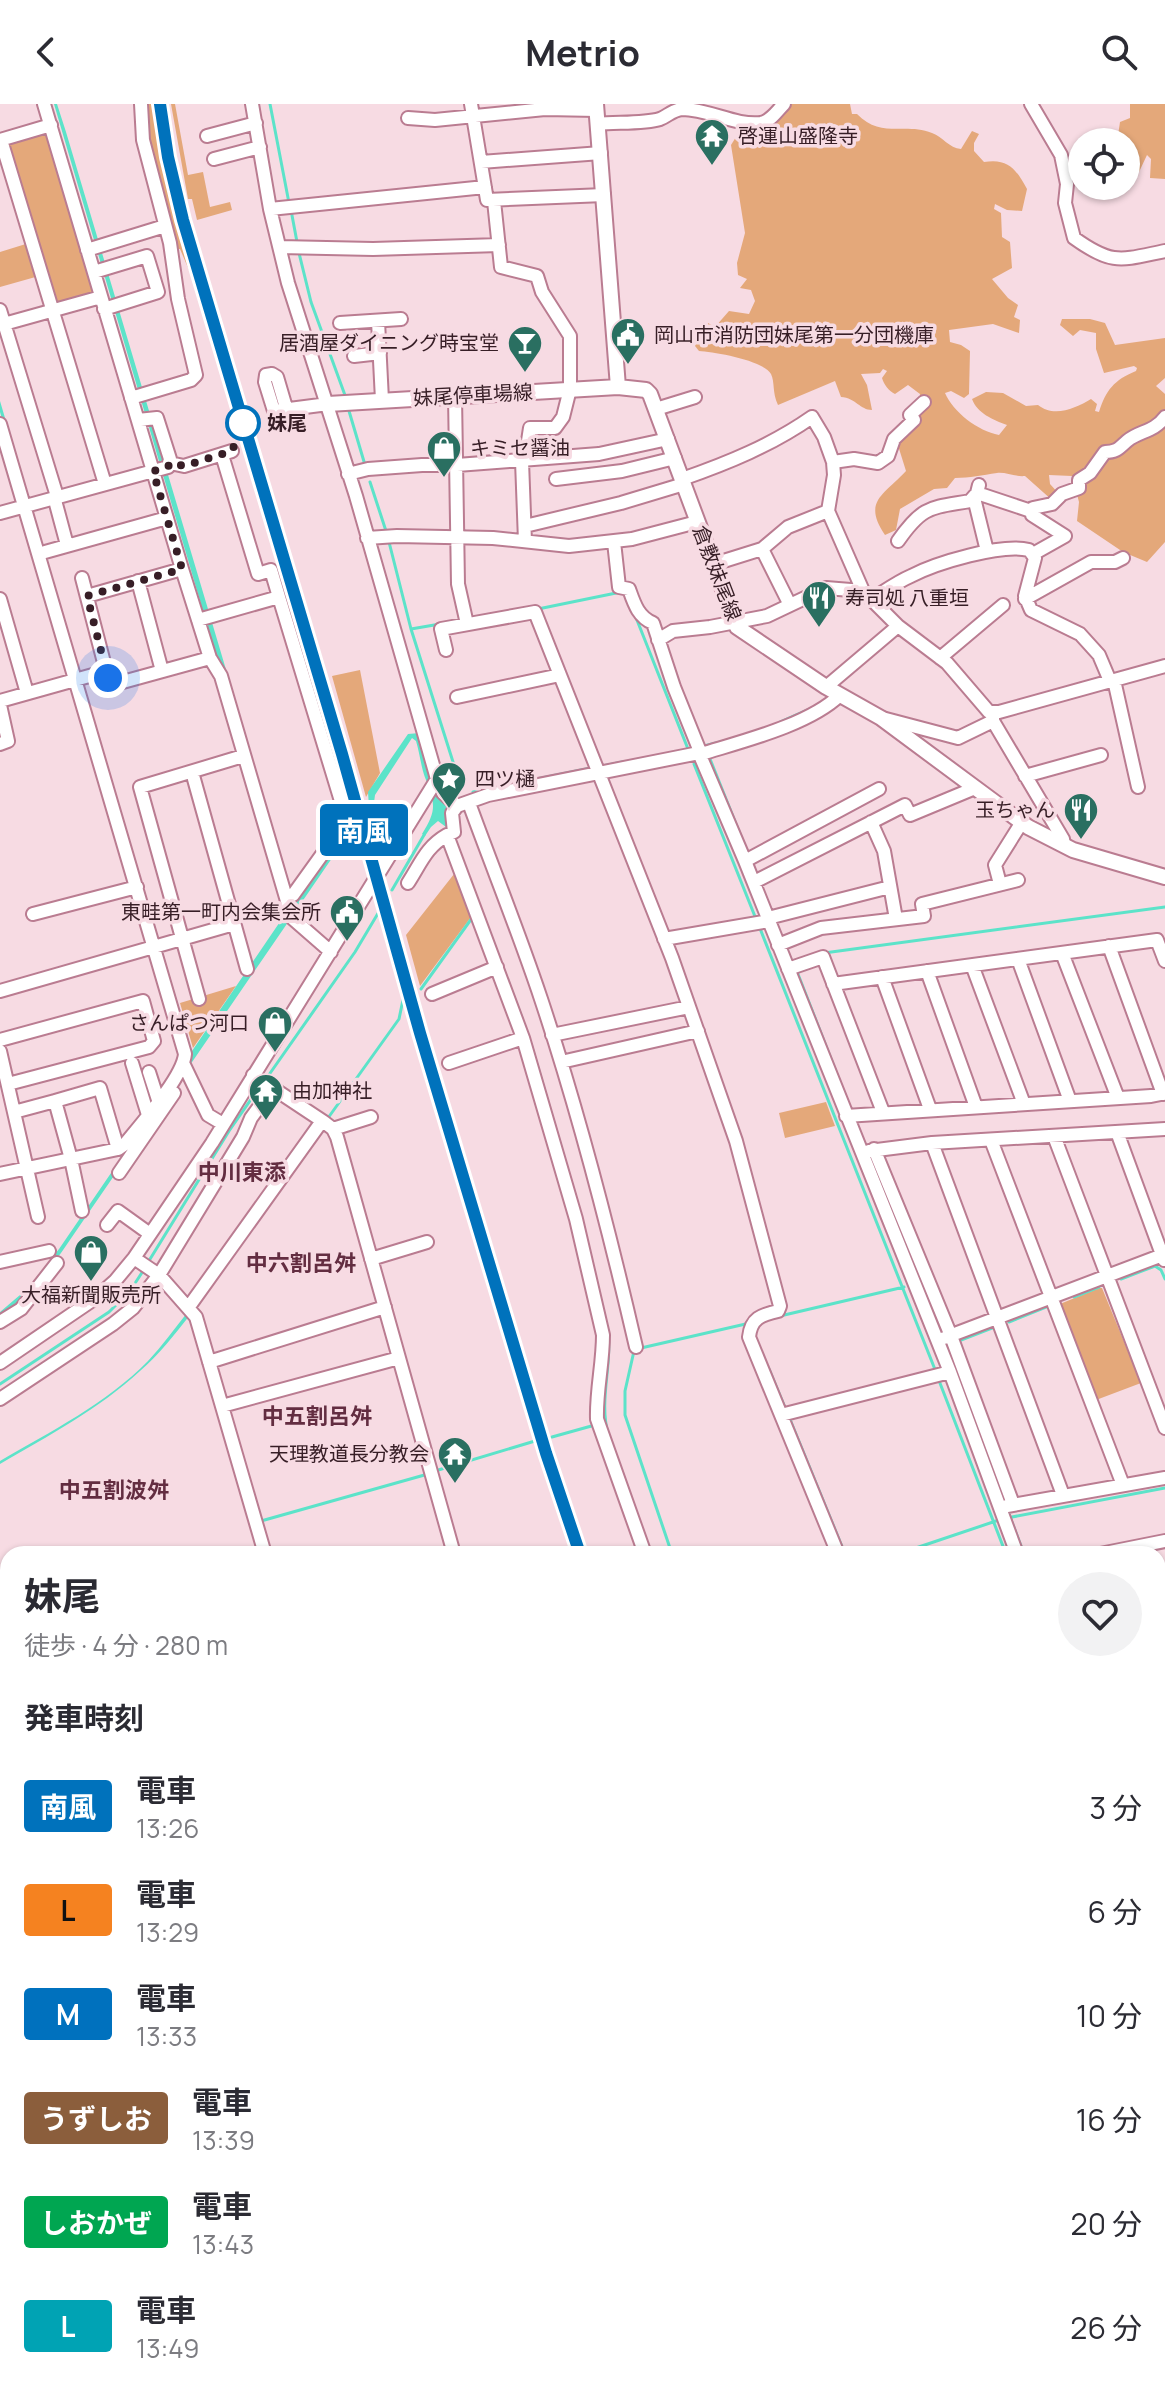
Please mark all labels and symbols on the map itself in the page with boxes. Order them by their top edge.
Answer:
temple icon: 啓運山盛隆寺 [693,117,731,167]
place label: 啓運山盛隆寺 [738,122,858,149]
public building icon: 岡山市消防団妹尾第一分団機庫 [609,316,647,366]
place label: 岡山市消防団妹尾第一分団機庫 [654,321,934,348]
bar icon: 居酒屋ダイニング時宝堂 [506,324,544,374]
place label: 居酒屋ダイニング時宝堂 [279,329,499,356]
street label: 妹尾停車場線 [412,378,534,411]
marker: 妹尾 [226,406,260,440]
place label: 妹尾 [267,409,307,436]
shop icon: キミセ醤油 [425,429,463,479]
place label: キミセ醤油 [470,434,570,461]
street label: 倉敷妹尾線 [687,521,748,624]
restaurant icon: 寿司処 八重垣 [800,579,838,629]
place label: 寿司処 八重垣 [845,584,969,611]
your location [88,658,128,698]
place icon: 四ツ樋 [430,760,468,810]
place label: 四ツ樋 [475,765,535,792]
restaurant icon: 玉ちゃん [1062,791,1100,841]
place label: 玉ちゃん [975,796,1055,823]
line badge: 南風 [328,804,400,856]
public building icon: 東畦第一町内会集会所 [328,893,366,943]
place label: 東畦第一町内会集会所 [121,898,321,925]
shop icon: さんぱつ河口 [256,1004,294,1054]
place label: さんぱつ河口 [129,1009,249,1036]
temple icon: 由加神社 [247,1072,285,1122]
place label: 由加神社 [292,1077,372,1104]
district label: 中川東添 [198,1157,286,1187]
shop icon: 大福新聞販売所 [72,1233,110,1283]
district label: 中六割呂舛 [246,1248,356,1278]
place label: 大福新聞販売所 [21,1281,161,1308]
district label: 中五割呂舛 [262,1401,372,1431]
temple icon: 天理教道長分教会 [436,1435,474,1485]
place label: 天理教道長分教会 [269,1440,429,1467]
district label: 中五割波舛 [59,1475,169,1505]

